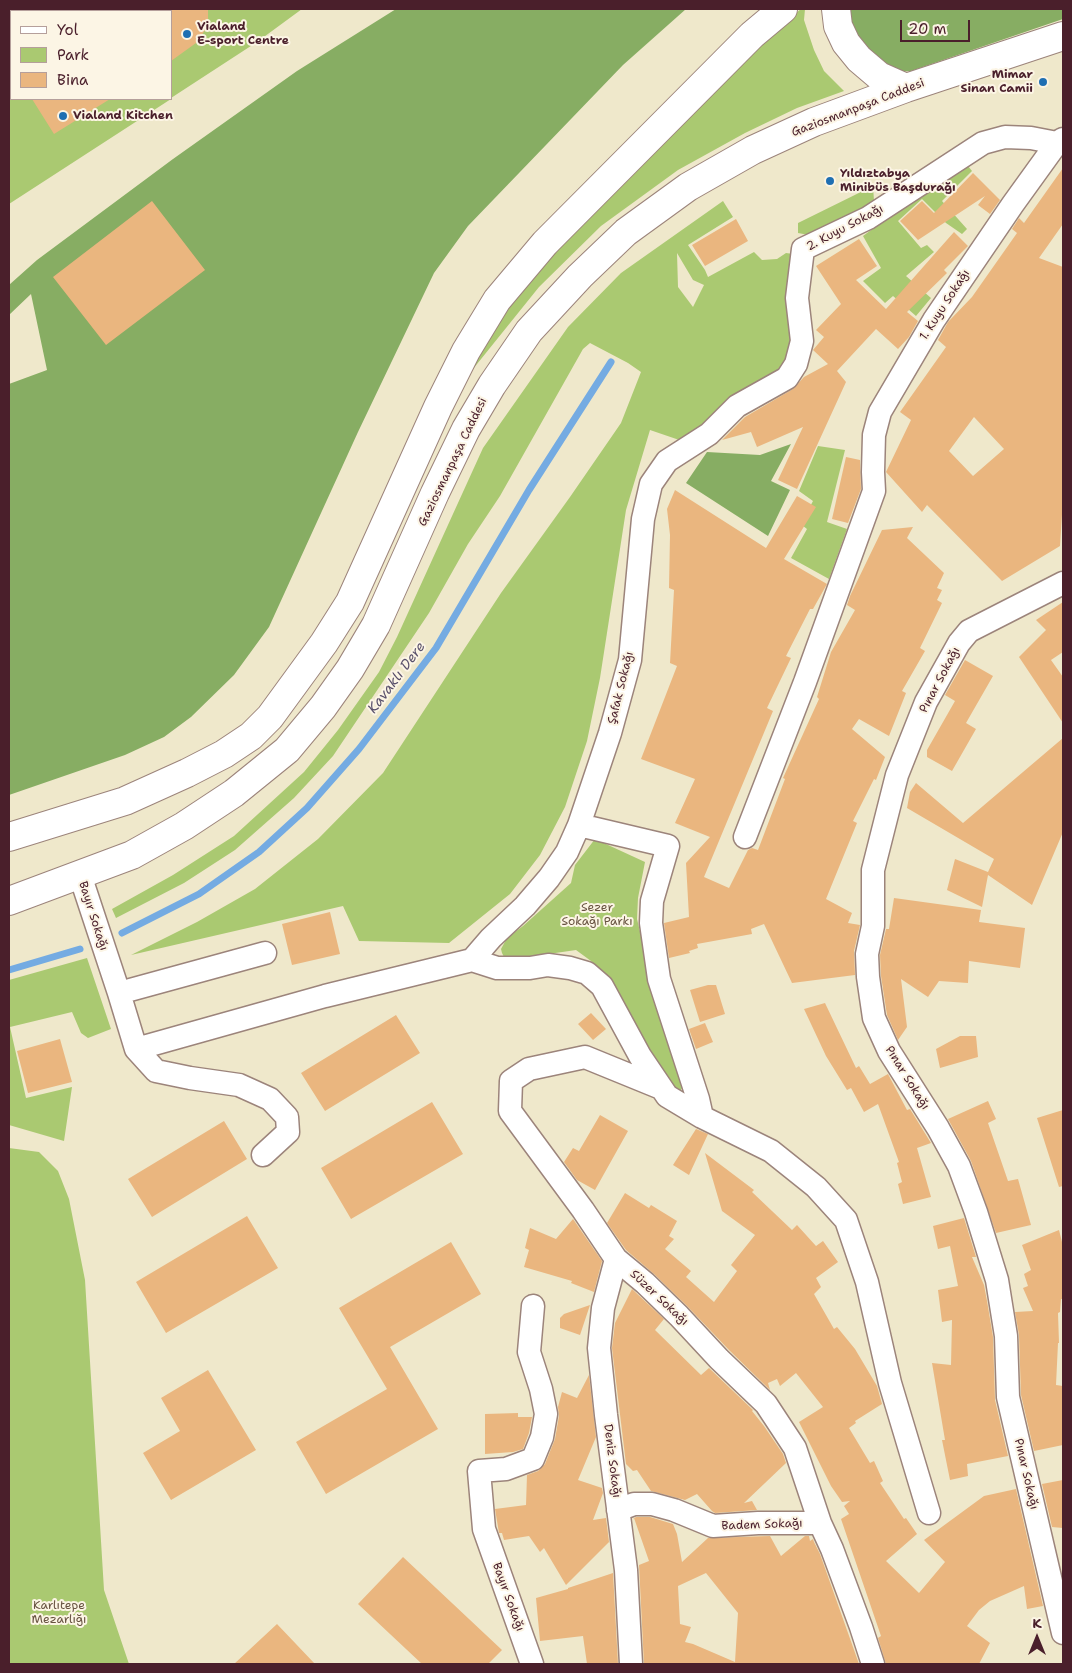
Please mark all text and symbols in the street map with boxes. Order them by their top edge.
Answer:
legend [10,10,172,100]
scale bar [902,10,972,42]
text: 20 m [908,19,947,39]
text: Yol [57,20,78,40]
place label: Vialand E-sport Centre [197,20,289,48]
marker: Vialand E-sport Centre [181,28,193,40]
text: Park [57,45,89,65]
place label: Mimar Sinan Camii [961,68,1033,96]
text: Bina [57,70,88,90]
street label: Gaziosmanpaşa Caddesi [789,76,927,140]
marker: Mimar Sinan Camii [1037,76,1049,88]
place label: Vialand Kitchen [73,109,173,123]
marker: Vialand Kitchen [57,110,69,122]
place label: Yıldıztabya Minibüs Başdurağı [840,167,956,195]
marker: Yıldıztabya Minibüs Başdurağı [824,175,836,187]
street label: 2. Kuyu Sokağı [804,202,886,254]
street label: 1. Kuyu Sokağı [917,267,973,343]
street label: Gaziosmanpaşa Caddesi [416,395,490,529]
water label: Kavaklı Dere [365,639,429,717]
street label: Pınar Sokağı [917,645,963,715]
street label: Şafak Sokağı [605,650,637,726]
street label: Bayır Sokağı [75,880,111,952]
park label: Sezer Sokağı Parkı [561,901,633,929]
street label: Pınar Sokağı [882,1043,932,1113]
street label: Süzer Sokağı [627,1267,691,1329]
street label: Deniz Sokağı [600,1423,624,1499]
street label: Pınar Sokağı [1011,1437,1041,1511]
street label: Badem Sokağı [721,1516,803,1534]
street label: Bayır Sokağı [489,1561,527,1633]
park label: Karlıtepe Mezarlığı [32,1599,86,1627]
north arrow [1012,1613,1062,1663]
text: K [1032,1614,1042,1632]

